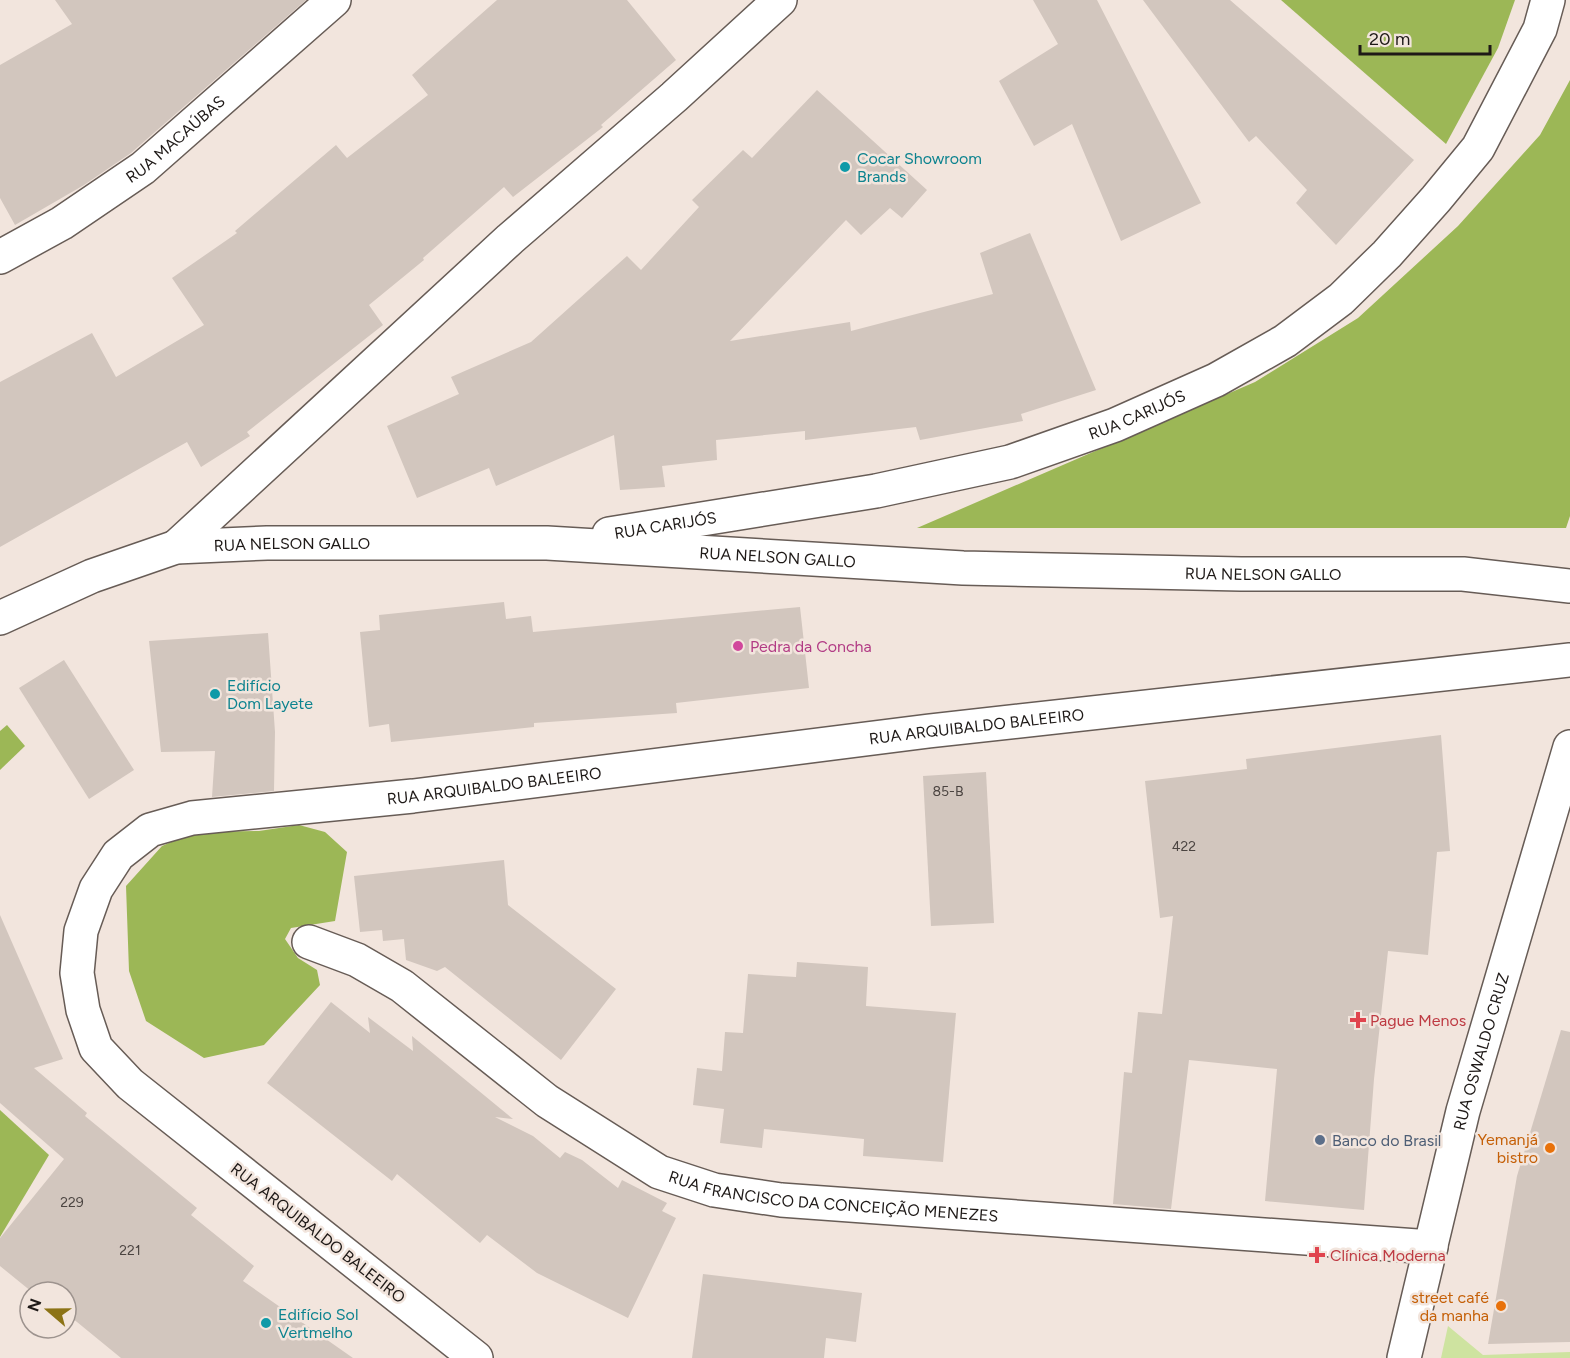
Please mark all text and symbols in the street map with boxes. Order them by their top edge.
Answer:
scale bar [1360,18,1490,56]
text: 20 m [1369,28,1410,50]
street label: RUA MACAÚBAS [122,91,229,186]
place label: Cocar Showroom Brands [857,149,982,186]
marker: Cocar Showroom Brands [838,160,852,174]
street label: RUA CARIJÓS [1086,385,1188,443]
street label: RUA CARIJÓS [613,507,718,543]
street label: RUA NELSON GALLO [213,533,370,555]
street label: RUA NELSON GALLO [699,543,856,571]
street label: RUA NELSON GALLO [1185,563,1341,584]
place label: Pedra da Concha [750,637,872,656]
marker: Pedra da Concha [731,639,745,653]
place label: Edifício Dom Layete [227,676,313,713]
marker: Edifício Dom Layete [208,687,222,701]
street label: RUA ARQUIBALDO BALEEIRO [868,704,1085,748]
street label: RUA ARQUIBALDO BALEEIRO [386,763,603,808]
house number: 85-B [932,783,964,800]
house number: 422 [1172,838,1196,855]
street label: RUA OSWALDO CRUZ [1449,971,1513,1132]
place label: Pague Menos [1370,1011,1466,1030]
marker: Pague Menos [1351,1013,1365,1027]
place label: Yemanjá bistro [1477,1130,1538,1167]
place label: Banco do Brasil [1332,1131,1441,1150]
marker: Banco do Brasil [1313,1133,1327,1147]
marker: Yemanjá bistro [1543,1141,1557,1155]
street label: RUA ARQUIBALDO BALEEIRO [227,1159,409,1307]
street label: RUA FRANCISCO DA CONCEIÇÃO MENEZES [666,1166,999,1225]
house number: 229 [60,1194,84,1211]
house number: 221 [119,1242,141,1259]
marker: Clínica Moderna [1308,1246,1326,1264]
place label: Clínica Moderna [1330,1246,1446,1265]
north arrow [18,1280,78,1340]
place label: street café da manha [1411,1288,1489,1325]
text: N [23,1296,45,1314]
marker: street café da manha [1494,1299,1508,1313]
place label: Edifício Sol Vertmelho [278,1305,358,1342]
marker: Edifício Sol Vertmelho [259,1316,273,1330]

